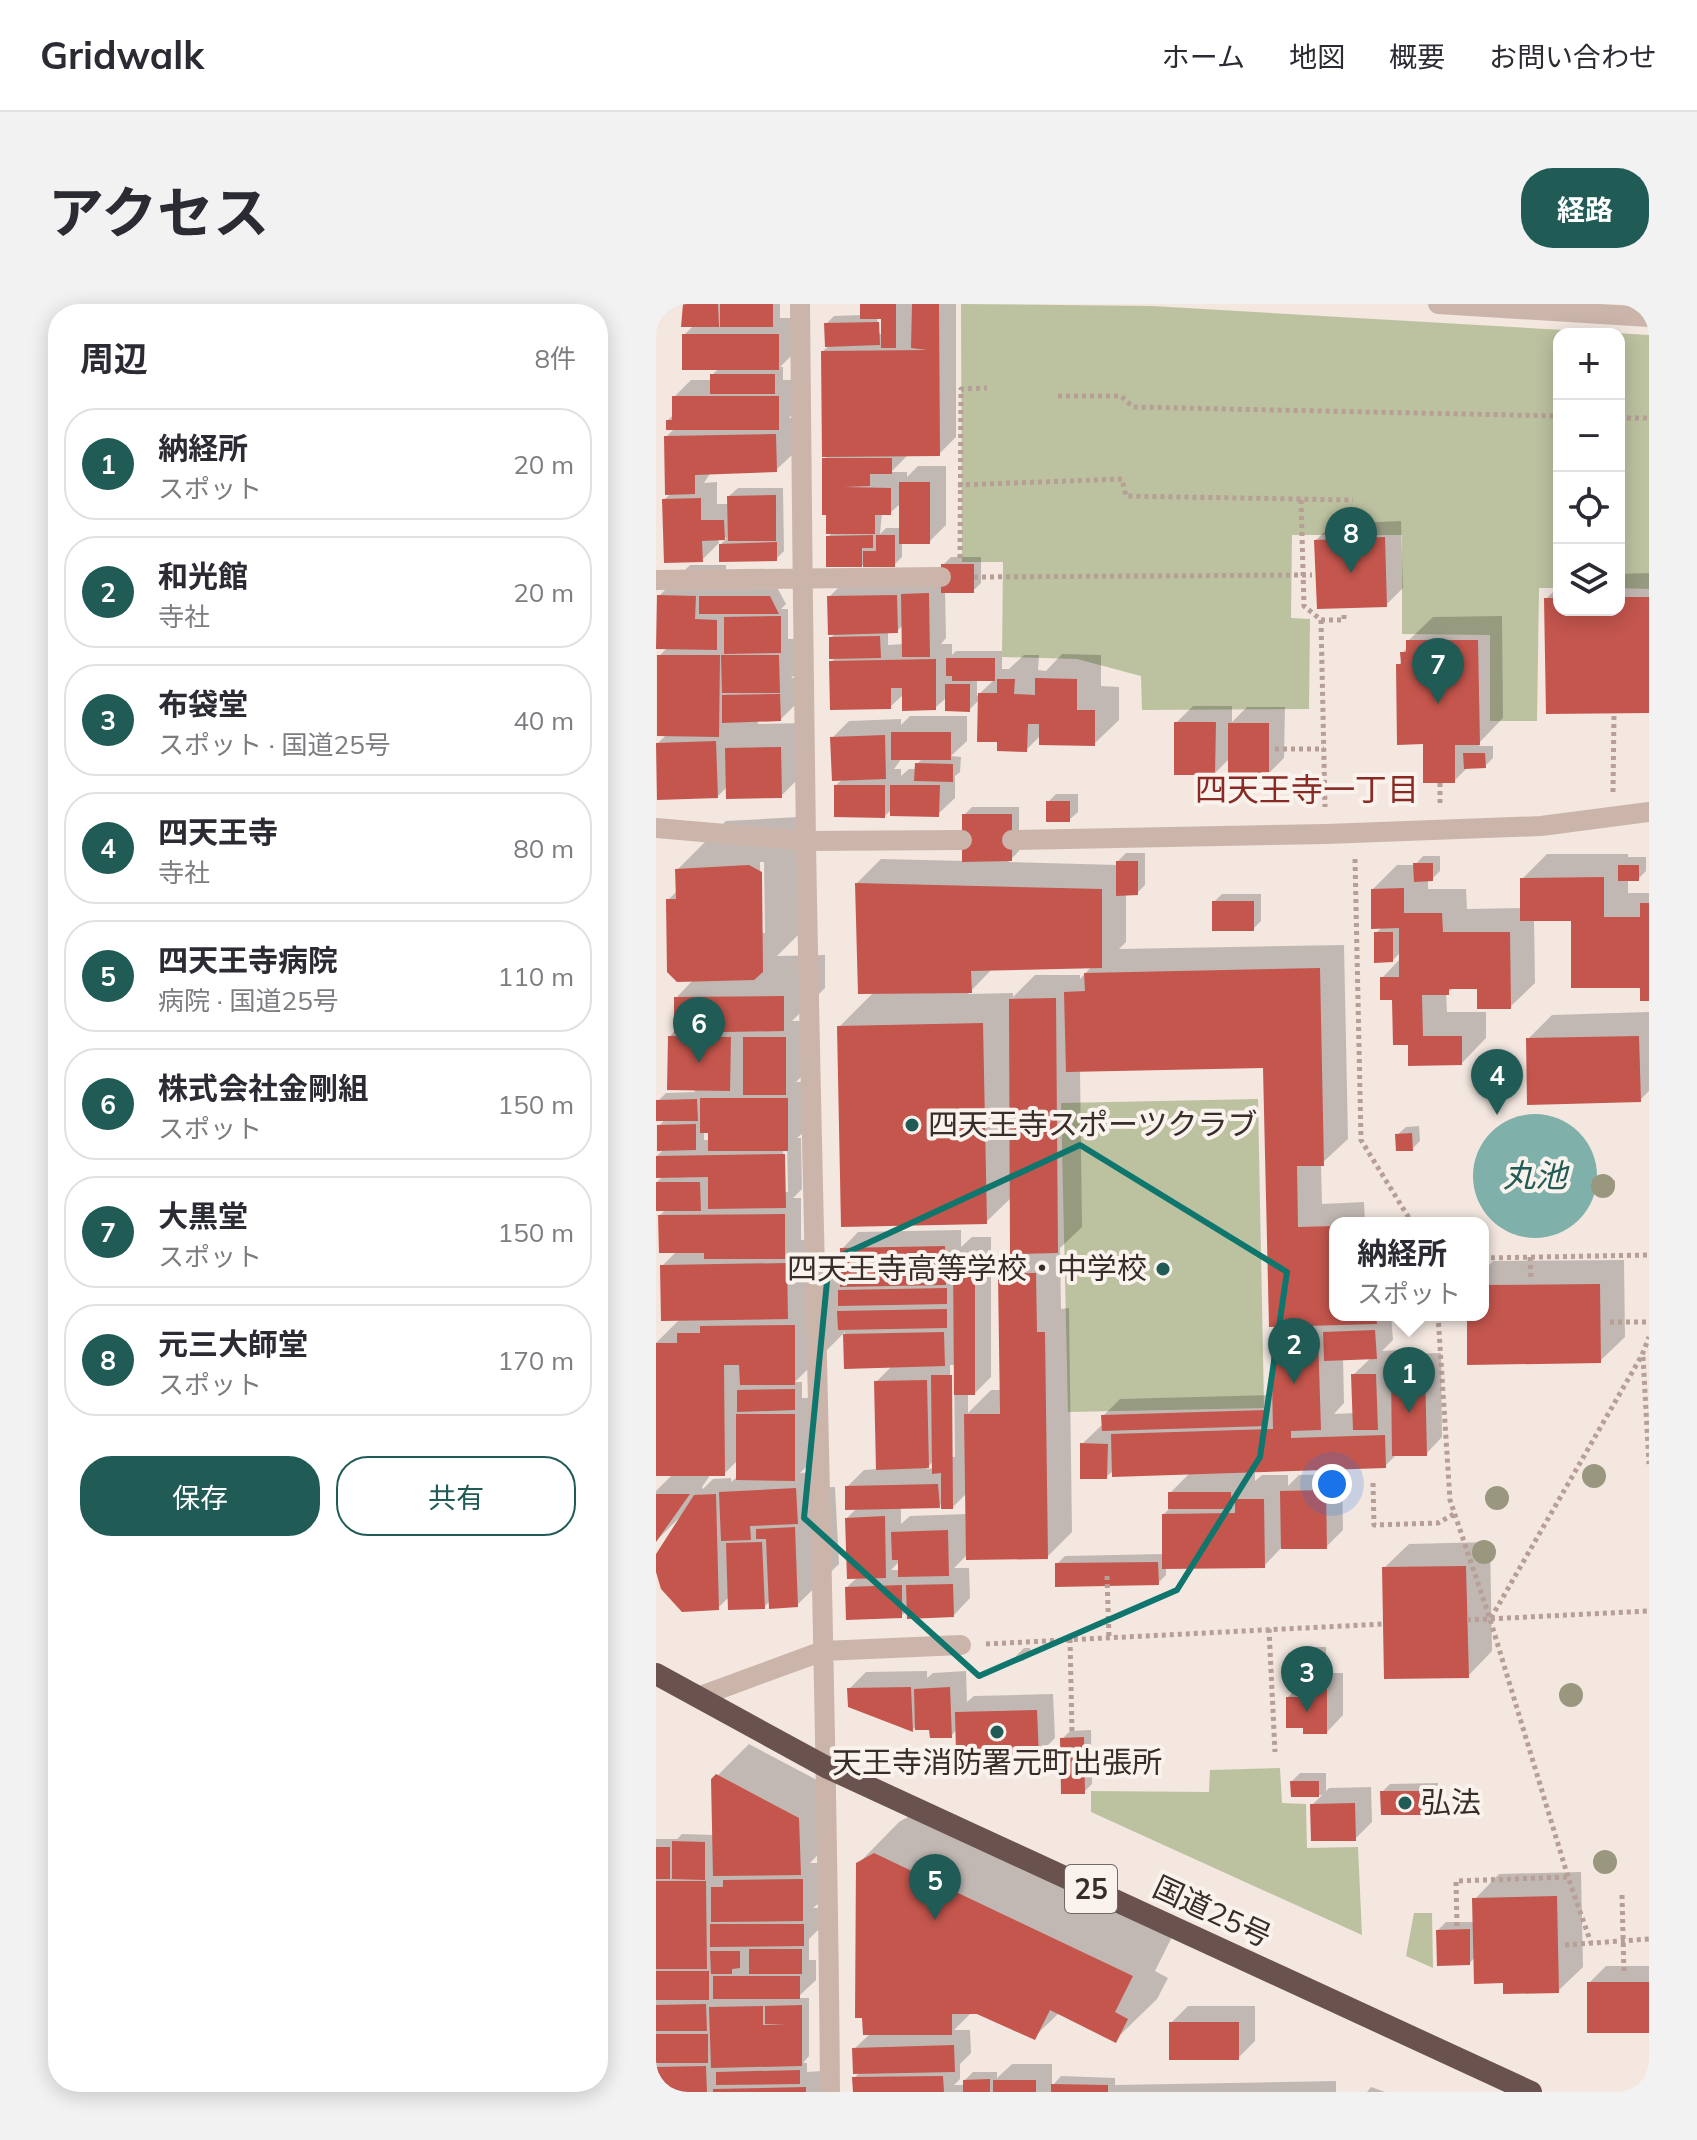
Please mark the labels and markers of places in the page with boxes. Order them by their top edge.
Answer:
pin: 8 [1325,507,1377,573]
pin: 7 [1412,638,1464,704]
pin: 6 [673,997,725,1063]
pin: 4 [1471,1049,1523,1115]
place label: 四天王寺スポーツクラブ [928,1105,1257,1143]
marker: 四天王寺スポーツクラブ [903,1116,921,1134]
place label: 四天王寺高等学校・中学校 [787,1249,1147,1287]
marker: 四天王寺高等学校・中学校 [1154,1260,1172,1278]
pin: 2 [1268,1318,1320,1384]
pin: 1 [1383,1347,1435,1413]
pin: 3 [1281,1646,1333,1712]
marker: 天王寺消防署元町出張所 [988,1723,1006,1741]
place label: 天王寺消防署元町出張所 [832,1743,1162,1781]
place label: 弘法 [1421,1783,1481,1821]
marker: 弘法 [1396,1794,1414,1812]
pin: 5 [909,1854,961,1920]

